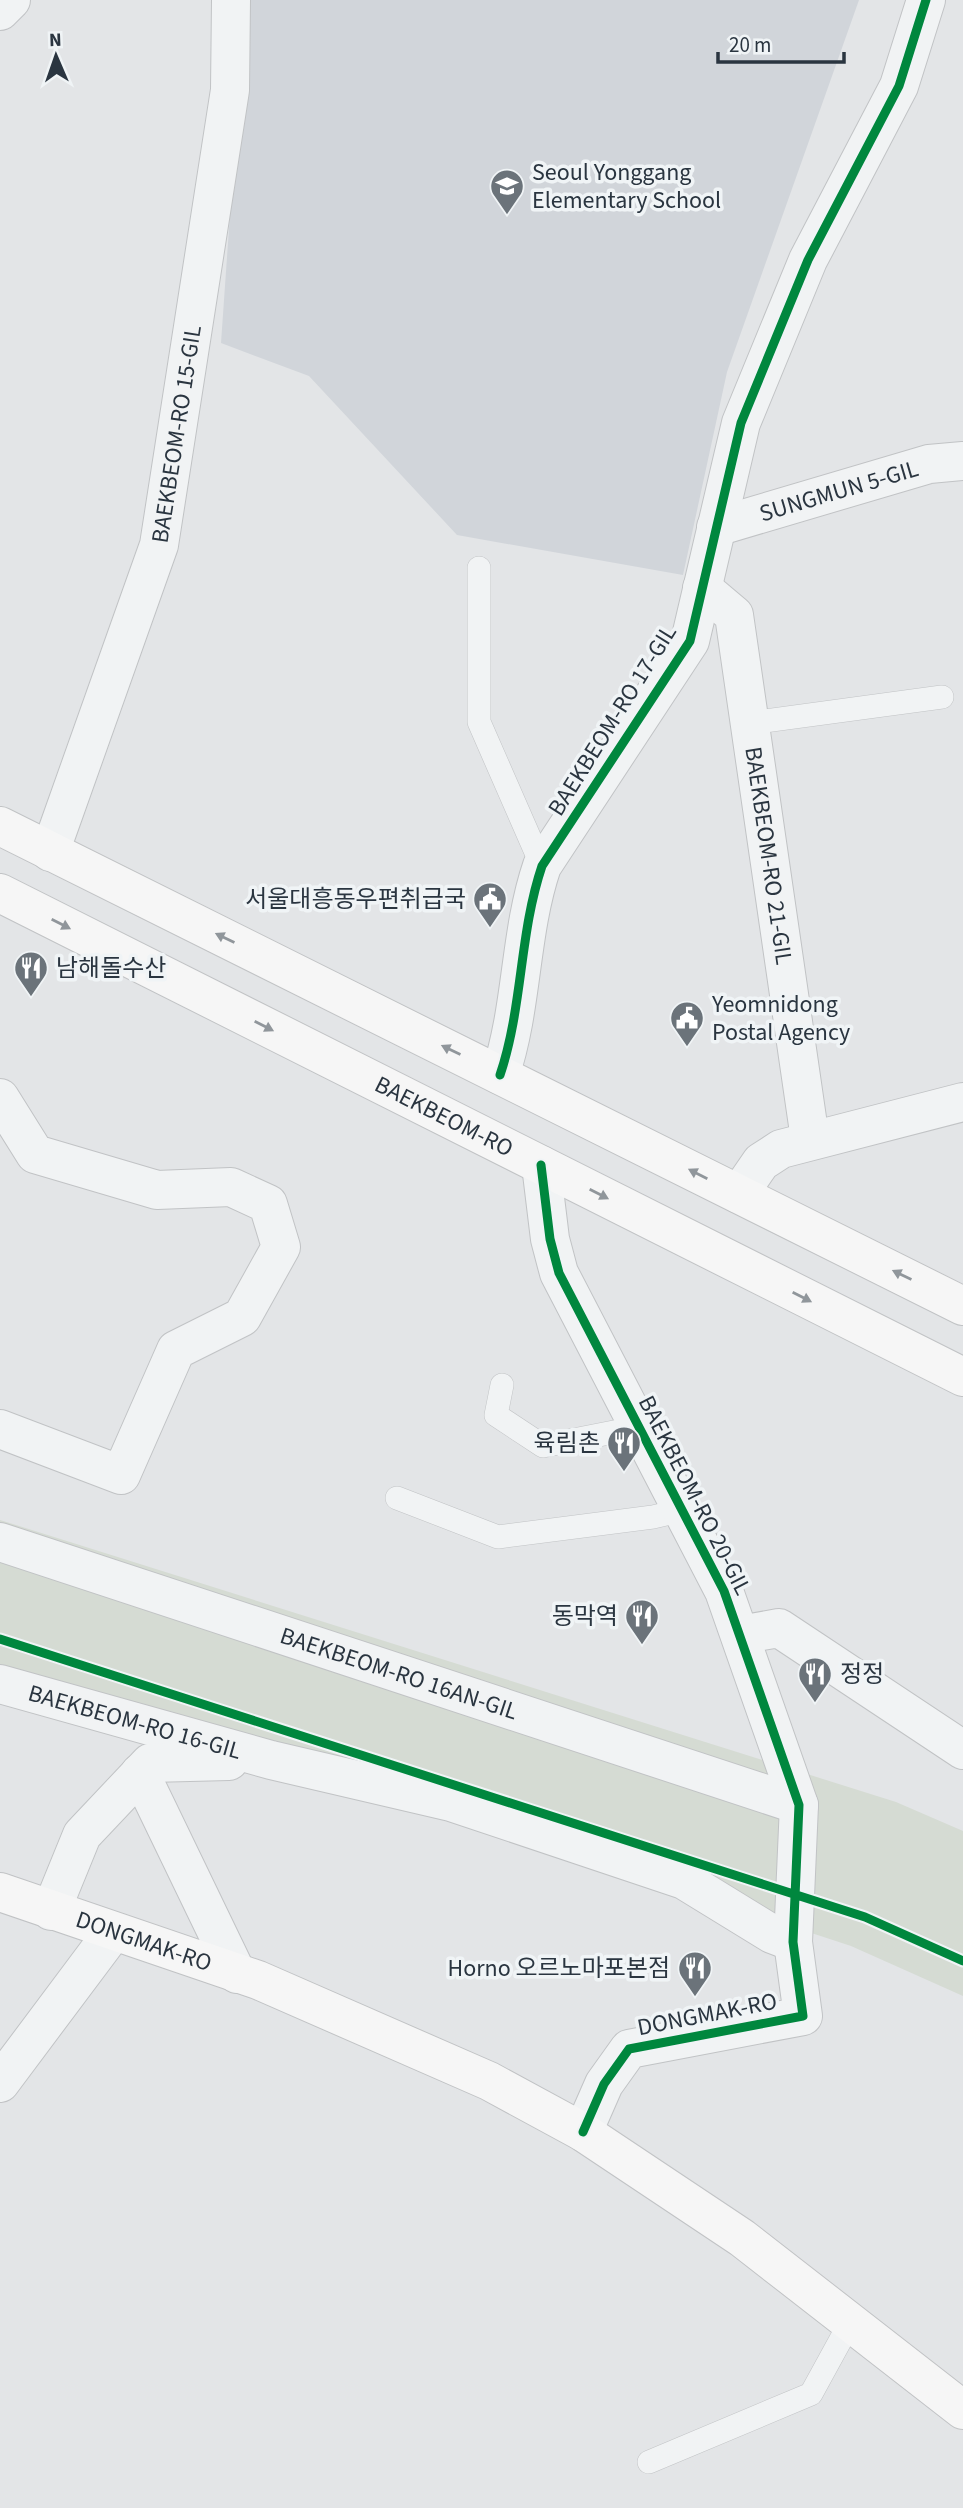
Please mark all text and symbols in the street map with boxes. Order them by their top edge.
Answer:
north arrow [21,21,91,91]
scale bar [718,21,844,65]
text: N [49,27,62,54]
text: 20 m [729,30,771,60]
place label: Seoul Yonggang Elementary School [532,155,721,218]
school or university icon: Seoul Yonggang Elementary School [488,167,526,216]
street label: BAEKBEOM-RO 15-GIL [143,323,211,546]
street label: SUNGMUN 5-GIL [755,451,923,531]
street label: BAEKBEOM-RO 17-GIL [539,618,686,823]
street label: BAEKBEOM-RO 21-GIL [735,744,802,967]
public building icon: 서울대흥동우편취급국 [471,880,509,929]
place label: 서울대흥동우편취급국 [245,882,466,917]
one-way arrow [51,918,71,929]
one-way arrow [215,933,235,944]
restaurant icon: 남해돌수산 [12,949,50,998]
place label: 남해돌수산 [56,951,166,986]
place label: Yeomnidong Postal Agency [711,987,850,1050]
public building icon: Yeomnidong Postal Agency [668,999,706,1048]
one-way arrow [254,1021,274,1032]
one-way arrow [441,1045,461,1056]
street label: BAEKBEOM-RO [369,1067,519,1166]
one-way arrow [688,1168,708,1179]
one-way arrow [589,1189,609,1200]
one-way arrow [892,1270,912,1281]
one-way arrow [792,1291,812,1302]
street label: BAEKBEOM-RO 20-GIL [629,1389,760,1601]
restaurant icon: 육림촌 [605,1424,643,1473]
place label: 육림촌 [534,1426,600,1461]
restaurant icon: 동막역 [623,1597,661,1646]
place label: 동막역 [552,1599,618,1634]
street label: BAEKBEOM-RO 16AN-GIL [275,1618,523,1729]
restaurant icon: 정정 [796,1655,834,1704]
place label: 정정 [840,1657,884,1692]
street label: BAEKBEOM-RO 16-GIL [24,1676,246,1769]
street label: DONGMAK-RO [71,1902,216,1981]
restaurant icon: Horno 오르노마포본점 [676,1949,714,1998]
place label: Horno 오르노마포본점 [448,1951,670,1986]
street label: DONGMAK-RO [634,1984,780,2045]

